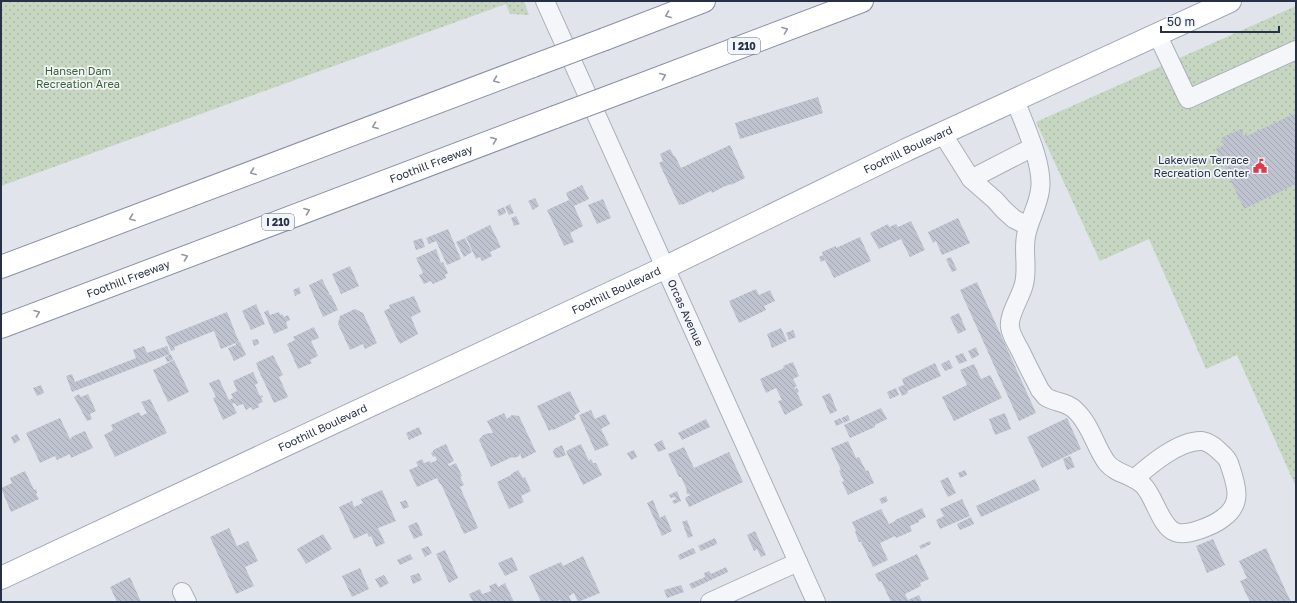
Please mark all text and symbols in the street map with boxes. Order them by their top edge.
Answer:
scale bar [1161,8,1279,34]
one-way arrow [664,10,671,18]
text: 50 m [1167,14,1195,29]
one-way arrow [781,27,788,35]
road number: I 210 [728,38,760,54]
park label: Hansen Dam Recreation Area [36,64,120,90]
one-way arrow [660,73,667,81]
one-way arrow [493,75,500,83]
one-way arrow [371,121,378,129]
street label: Foothill Boulevard [861,123,954,176]
one-way arrow [490,137,497,145]
street label: Foothill Freeway [388,142,474,185]
place label: Lakeview Terrace Recreation Center [1154,153,1250,179]
public building icon: Lakeview Terrace Recreation Center [1252,158,1268,174]
one-way arrow [250,167,257,175]
one-way arrow [303,208,310,216]
one-way arrow [128,213,135,221]
road number: I 210 [262,214,294,230]
one-way arrow [182,254,189,262]
street label: Foothill Freeway [85,257,171,300]
street label: Foothill Boulevard [569,264,662,316]
street label: Orcas Avenue [665,277,707,348]
one-way arrow [34,310,41,318]
street label: Foothill Boulevard [276,401,369,454]

